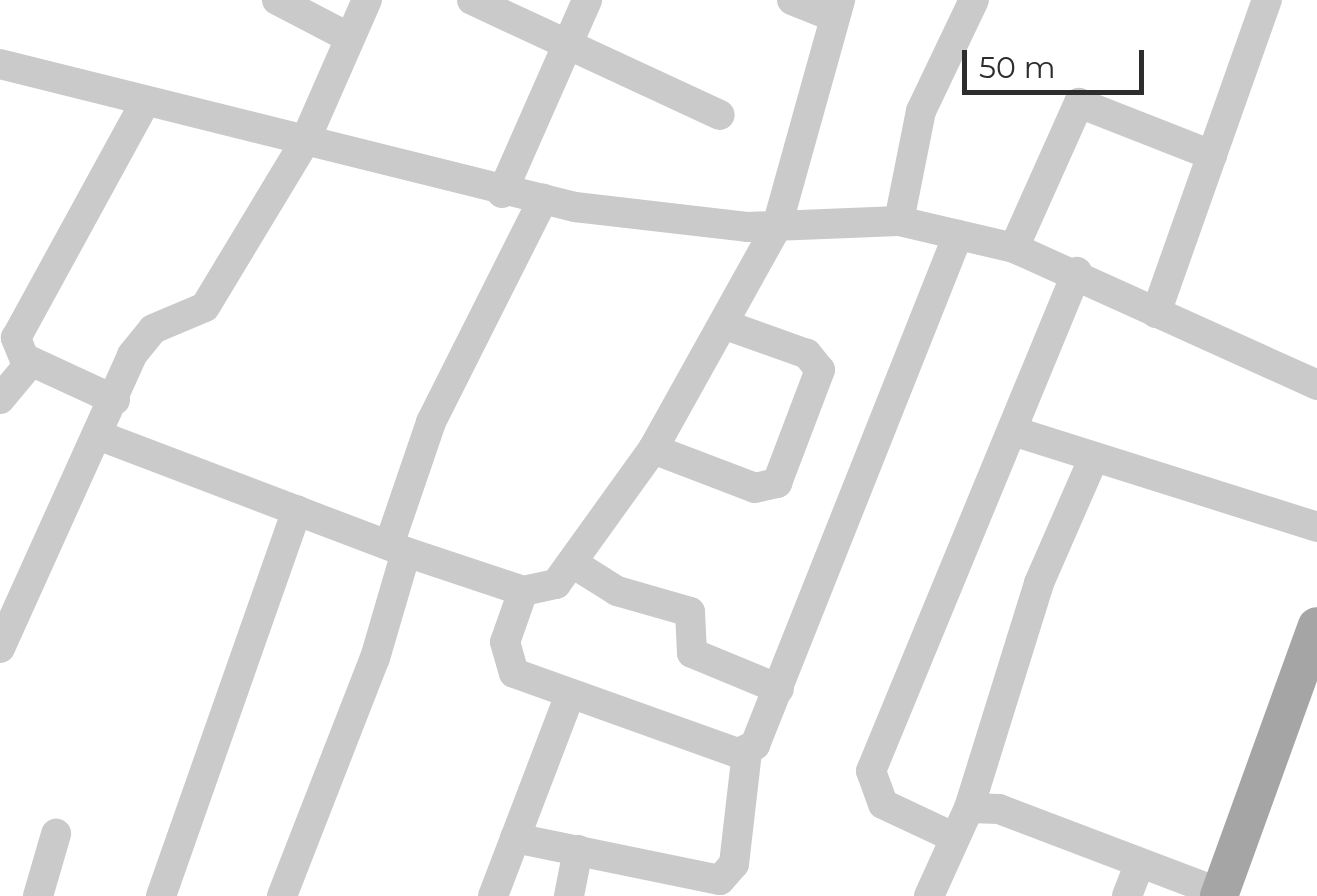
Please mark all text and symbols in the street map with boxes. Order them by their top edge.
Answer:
scale bar [967,30,1150,92]
text: 50 m [979,49,1056,86]

